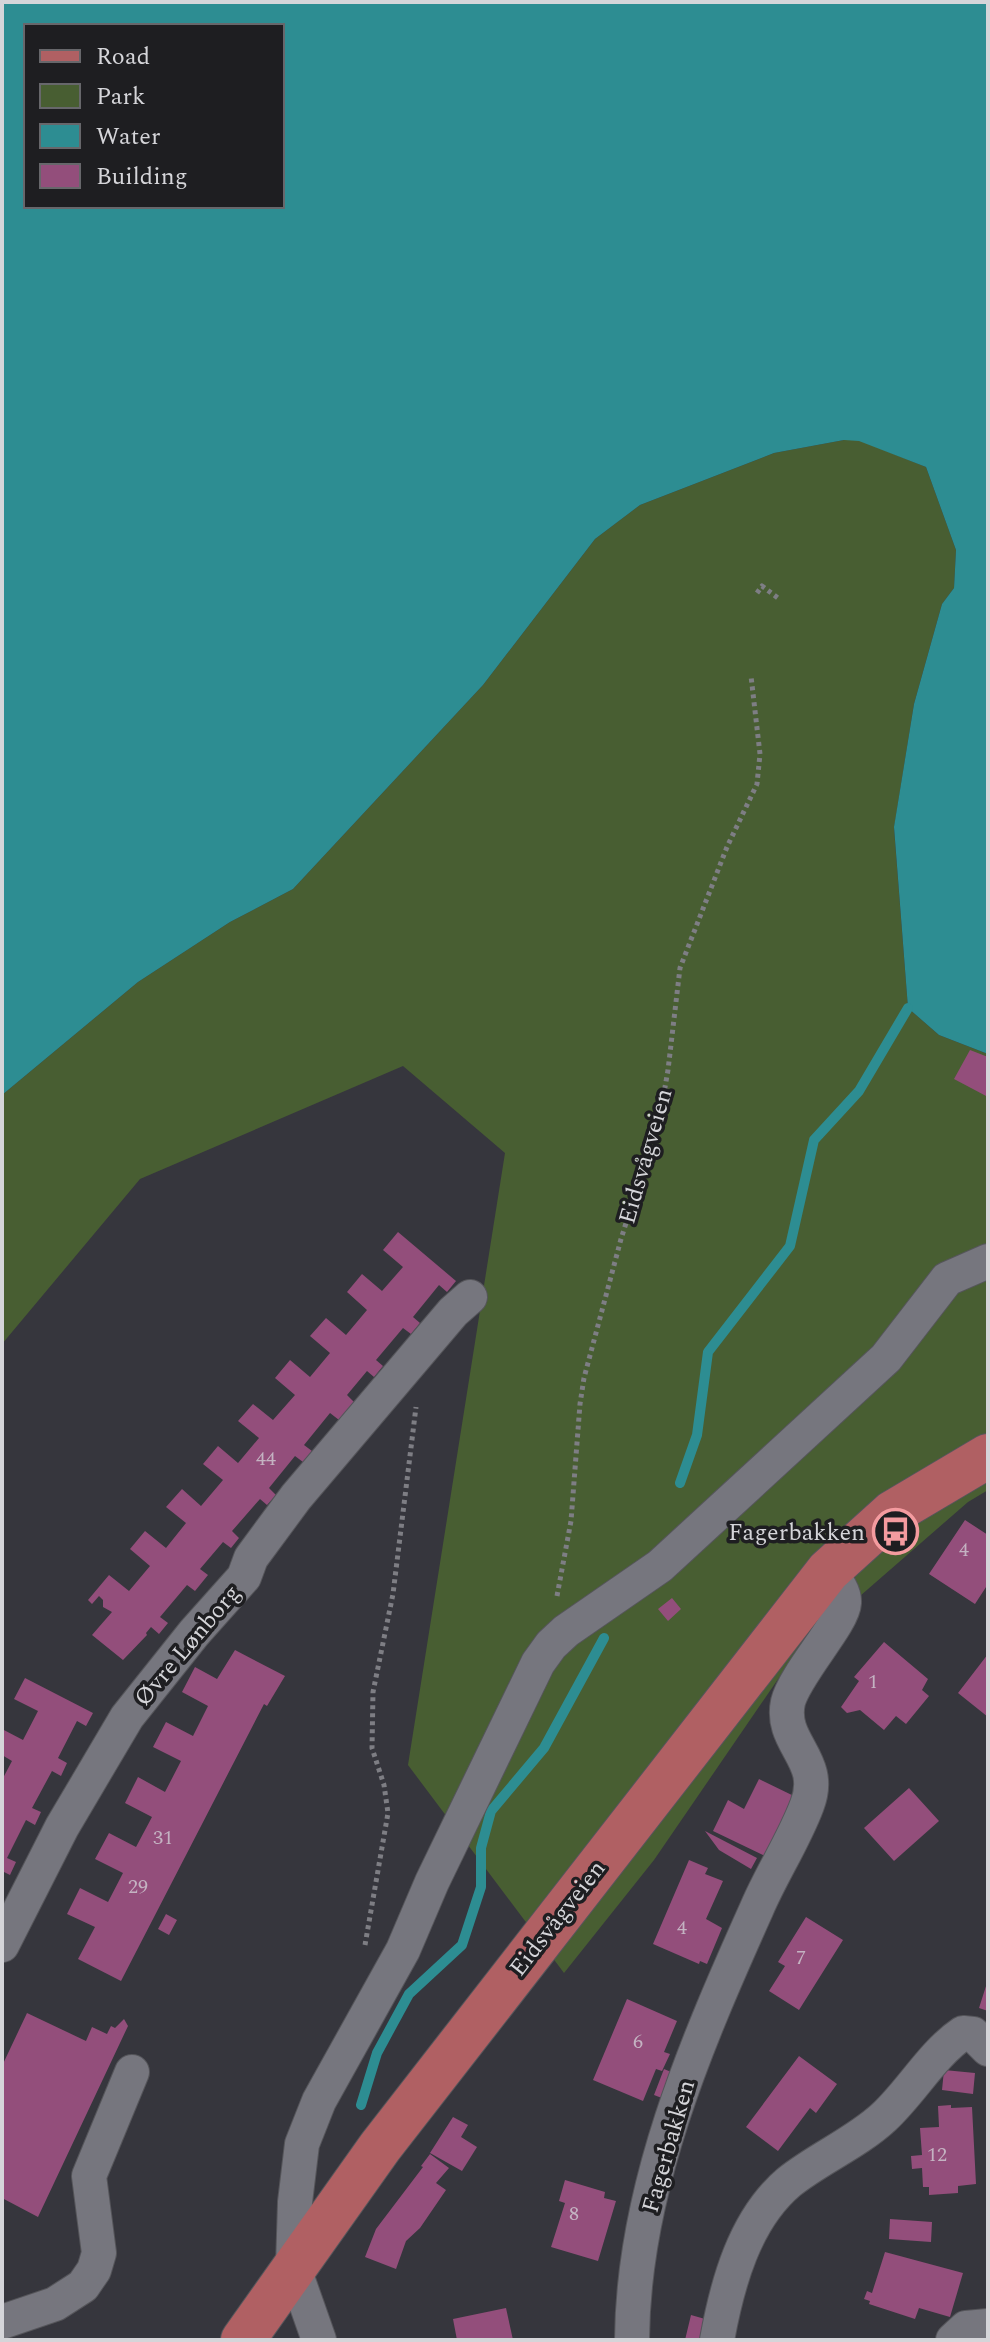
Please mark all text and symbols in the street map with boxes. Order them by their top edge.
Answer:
legend [24,24,284,208]
text: Road [96,39,150,75]
text: Park [96,79,146,115]
text: Water [96,119,160,155]
text: Building [96,159,188,195]
street label: Eidsvågveien [609,1084,682,1228]
house number: 44 [256,1444,276,1474]
bus stop icon: Fagerbakken [872,1508,920,1556]
place label: Fagerbakken [728,1515,865,1551]
house number: 4 [959,1535,969,1565]
street label: Øvre Lønborg [126,1577,250,1714]
house number: 1 [868,1667,878,1697]
house number: 31 [153,1823,173,1853]
street label: Eidsvågveien [501,1853,615,1985]
house number: 29 [128,1872,148,1902]
house number: 4 [677,1913,687,1943]
house number: 7 [796,1943,806,1973]
house number: 6 [633,2027,643,2057]
street label: Fagerbakken [633,2076,705,2217]
house number: 12 [927,2140,947,2170]
house number: 8 [569,2199,579,2229]

